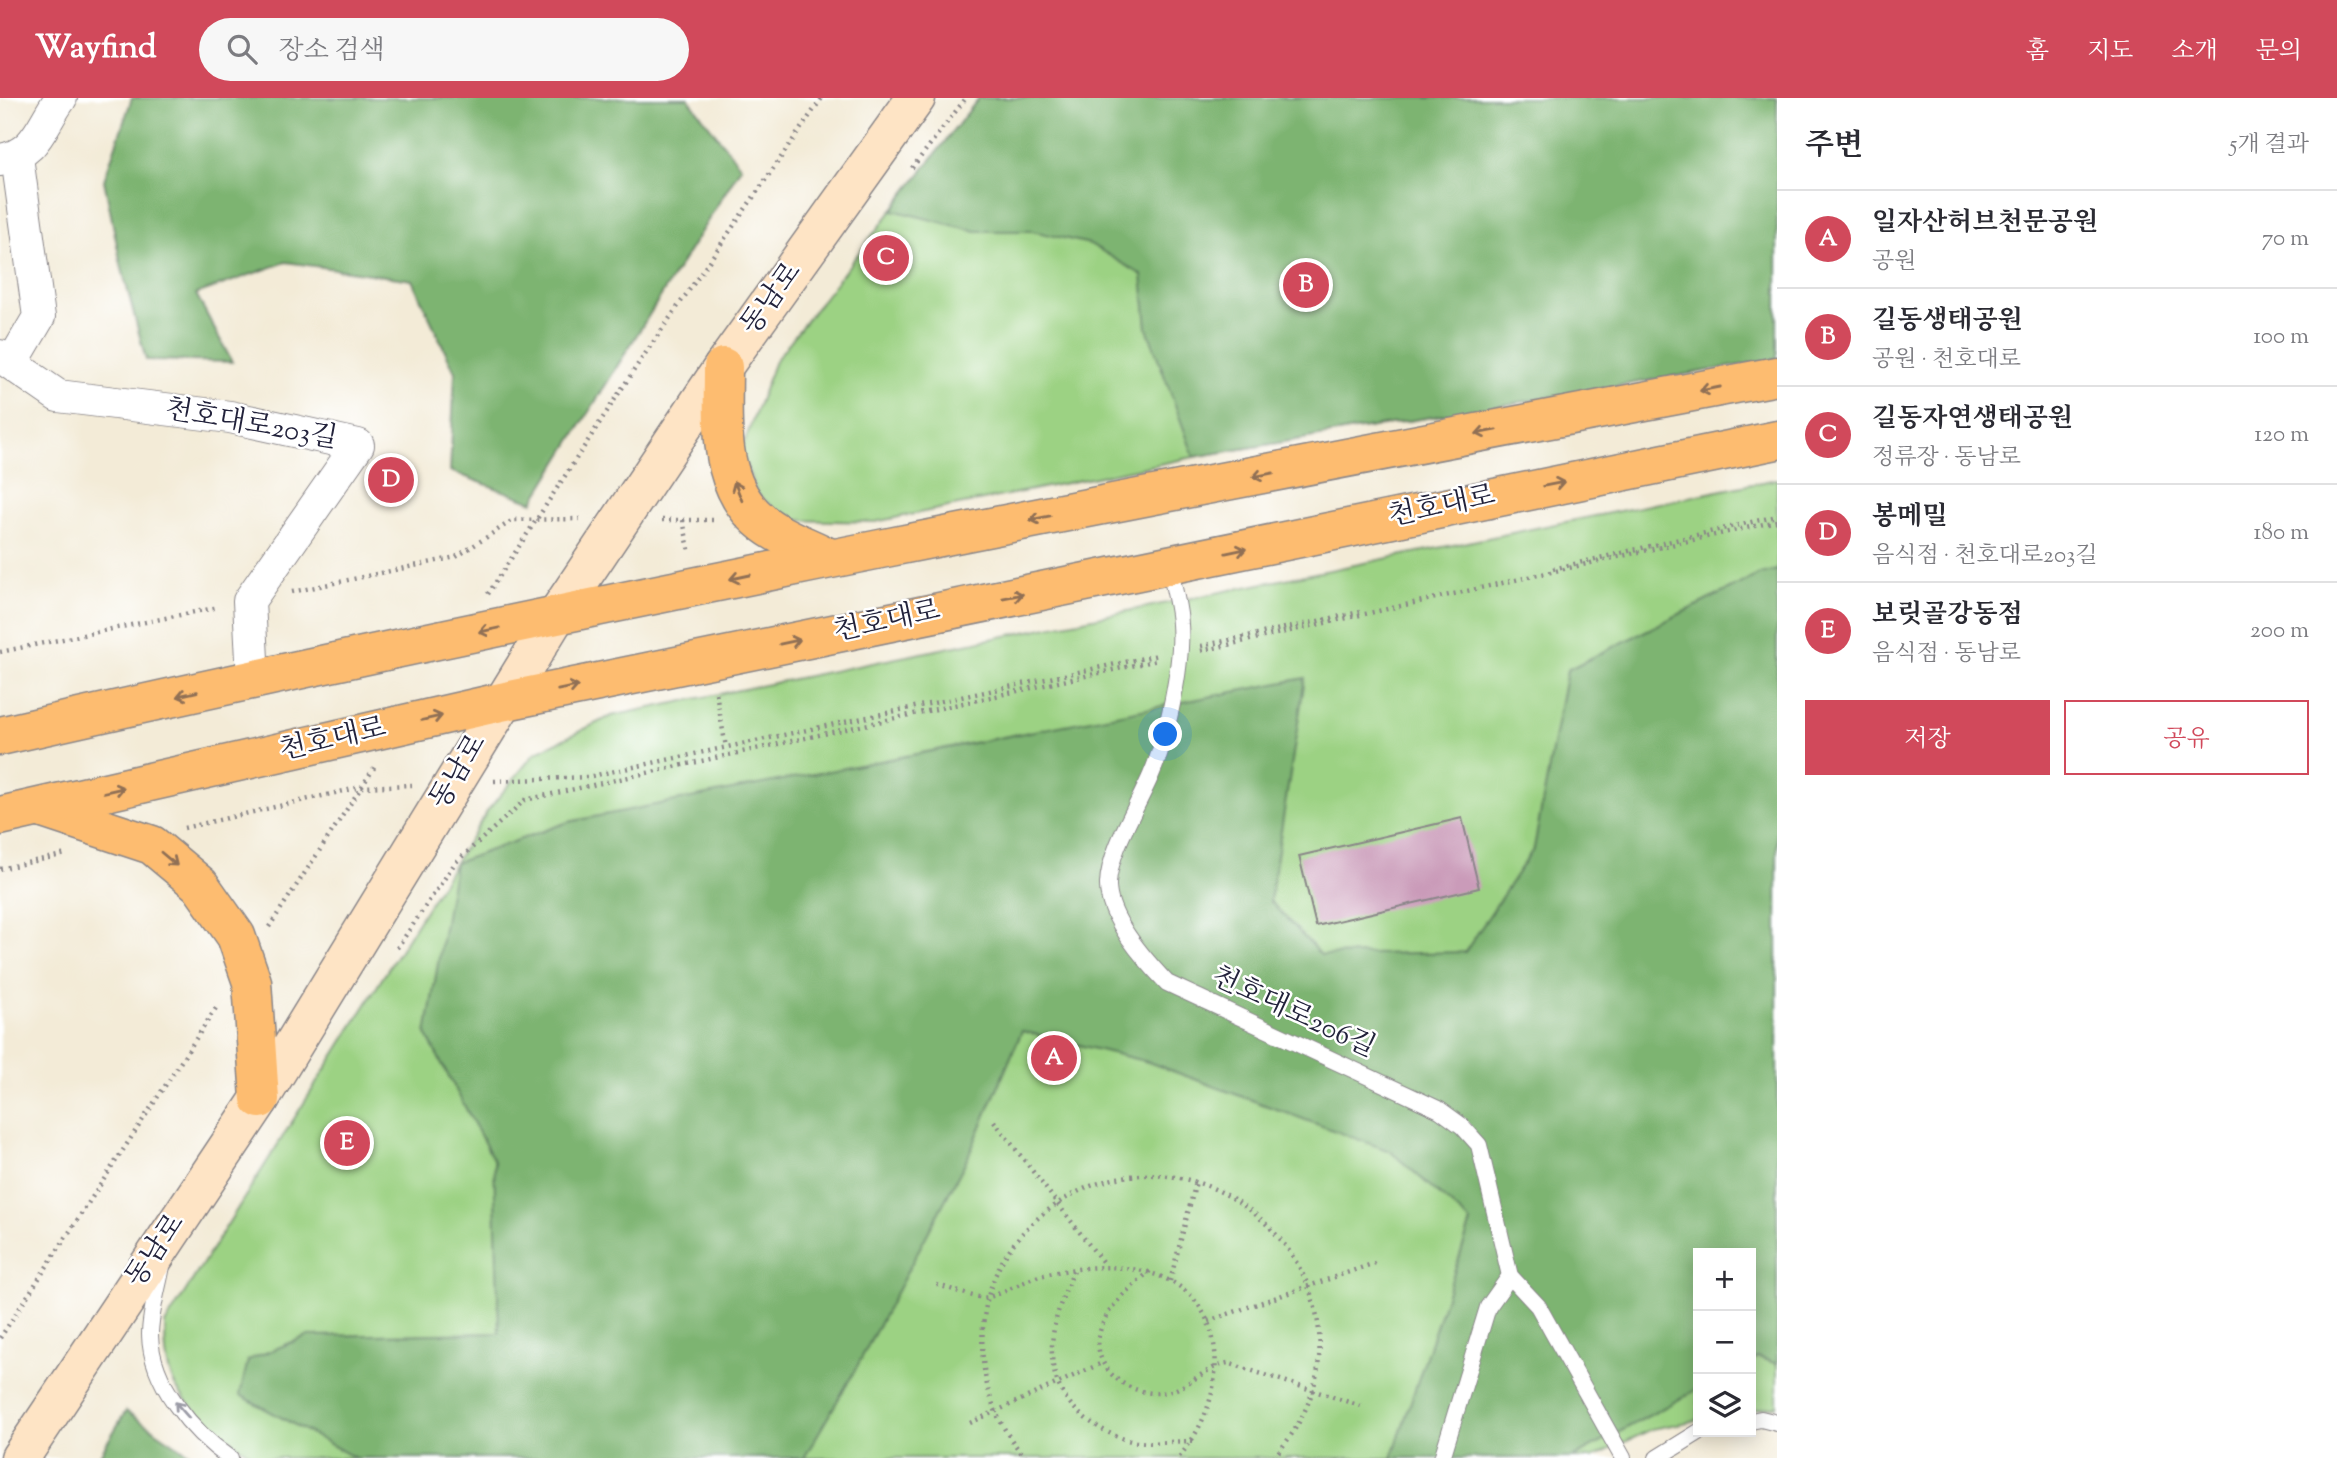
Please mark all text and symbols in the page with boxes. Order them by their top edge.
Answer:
search box [199,18,689,81]
text: Wayfind [35,25,157,73]
icon: search [223,30,261,68]
text: 장소 검색 [279,33,385,70]
text: 홈 [2026,35,2049,69]
text: 지도 [2087,35,2133,69]
text: 소개 [2171,35,2218,69]
text: 문의 [2256,35,2302,69]
text: 주변 [1805,125,1863,168]
text: 5개 결과 [2230,129,2309,162]
text: 일자산허브천문공원 [1872,205,2098,242]
text: A [1819,223,1837,256]
text: 70 m [2262,223,2309,256]
pin: C [863,232,909,284]
text: 공원 [1872,246,1916,279]
street label: 동남로 [732,254,812,344]
pin: B [1283,259,1329,311]
text: 길동생태공원 [1872,303,2023,340]
text: B [1821,321,1835,354]
text: 100 m [2253,321,2309,354]
text: 공원 · 천호대로 [1872,344,2021,377]
one-way arrow [1699,383,1722,396]
street label: 천호대로203길 [162,390,340,460]
text: 길동자연생태공원 [1872,401,2073,438]
text: C [1819,419,1837,452]
text: 120 m [2254,419,2309,452]
one-way arrow [1475,425,1498,439]
text: 정류장 · 동남로 [1872,442,2021,475]
pin: D [368,454,414,506]
one-way arrow [1252,468,1275,482]
street label: 천호대로 [1385,476,1499,538]
one-way arrow [1542,477,1565,491]
one-way arrow [730,481,743,502]
text: 봉메밀 [1872,499,1947,536]
one-way arrow [1029,511,1052,525]
text: D [1819,517,1837,550]
text: 180 m [2254,517,2309,550]
text: 음식점 · 천호대로203길 [1872,540,2098,573]
one-way arrow [1224,544,1247,558]
one-way arrow [729,571,752,585]
one-way arrow [1001,589,1024,603]
street label: 천호대로 [830,591,944,653]
text: 보릿골강동점 [1872,597,2023,634]
text: E [1821,615,1835,648]
text: 200 m [2250,615,2309,648]
one-way arrow [478,624,501,638]
one-way arrow [778,634,801,648]
text: 음식점 · 동남로 [1872,638,2021,671]
one-way arrow [556,681,579,695]
one-way arrow [176,688,199,701]
button: 저장 [1805,700,2050,775]
button: 공유 [2064,700,2309,775]
street label: 천호대로 [276,708,390,772]
one-way arrow [420,711,443,724]
your location [1148,717,1182,751]
street label: 동남로 [421,727,497,817]
one-way arrow [102,783,125,797]
one-way arrow [159,851,177,866]
street label: 천호대로206길 [1204,957,1382,1069]
pin: A [1031,1032,1077,1084]
pin: E [324,1117,370,1169]
street label: 동남로 [117,1206,195,1296]
map controls [1693,1248,1756,1437]
button: + [1693,1248,1756,1311]
button: − [1693,1311,1756,1374]
button: layers [1693,1374,1756,1437]
one-way arrow [174,1401,190,1419]

